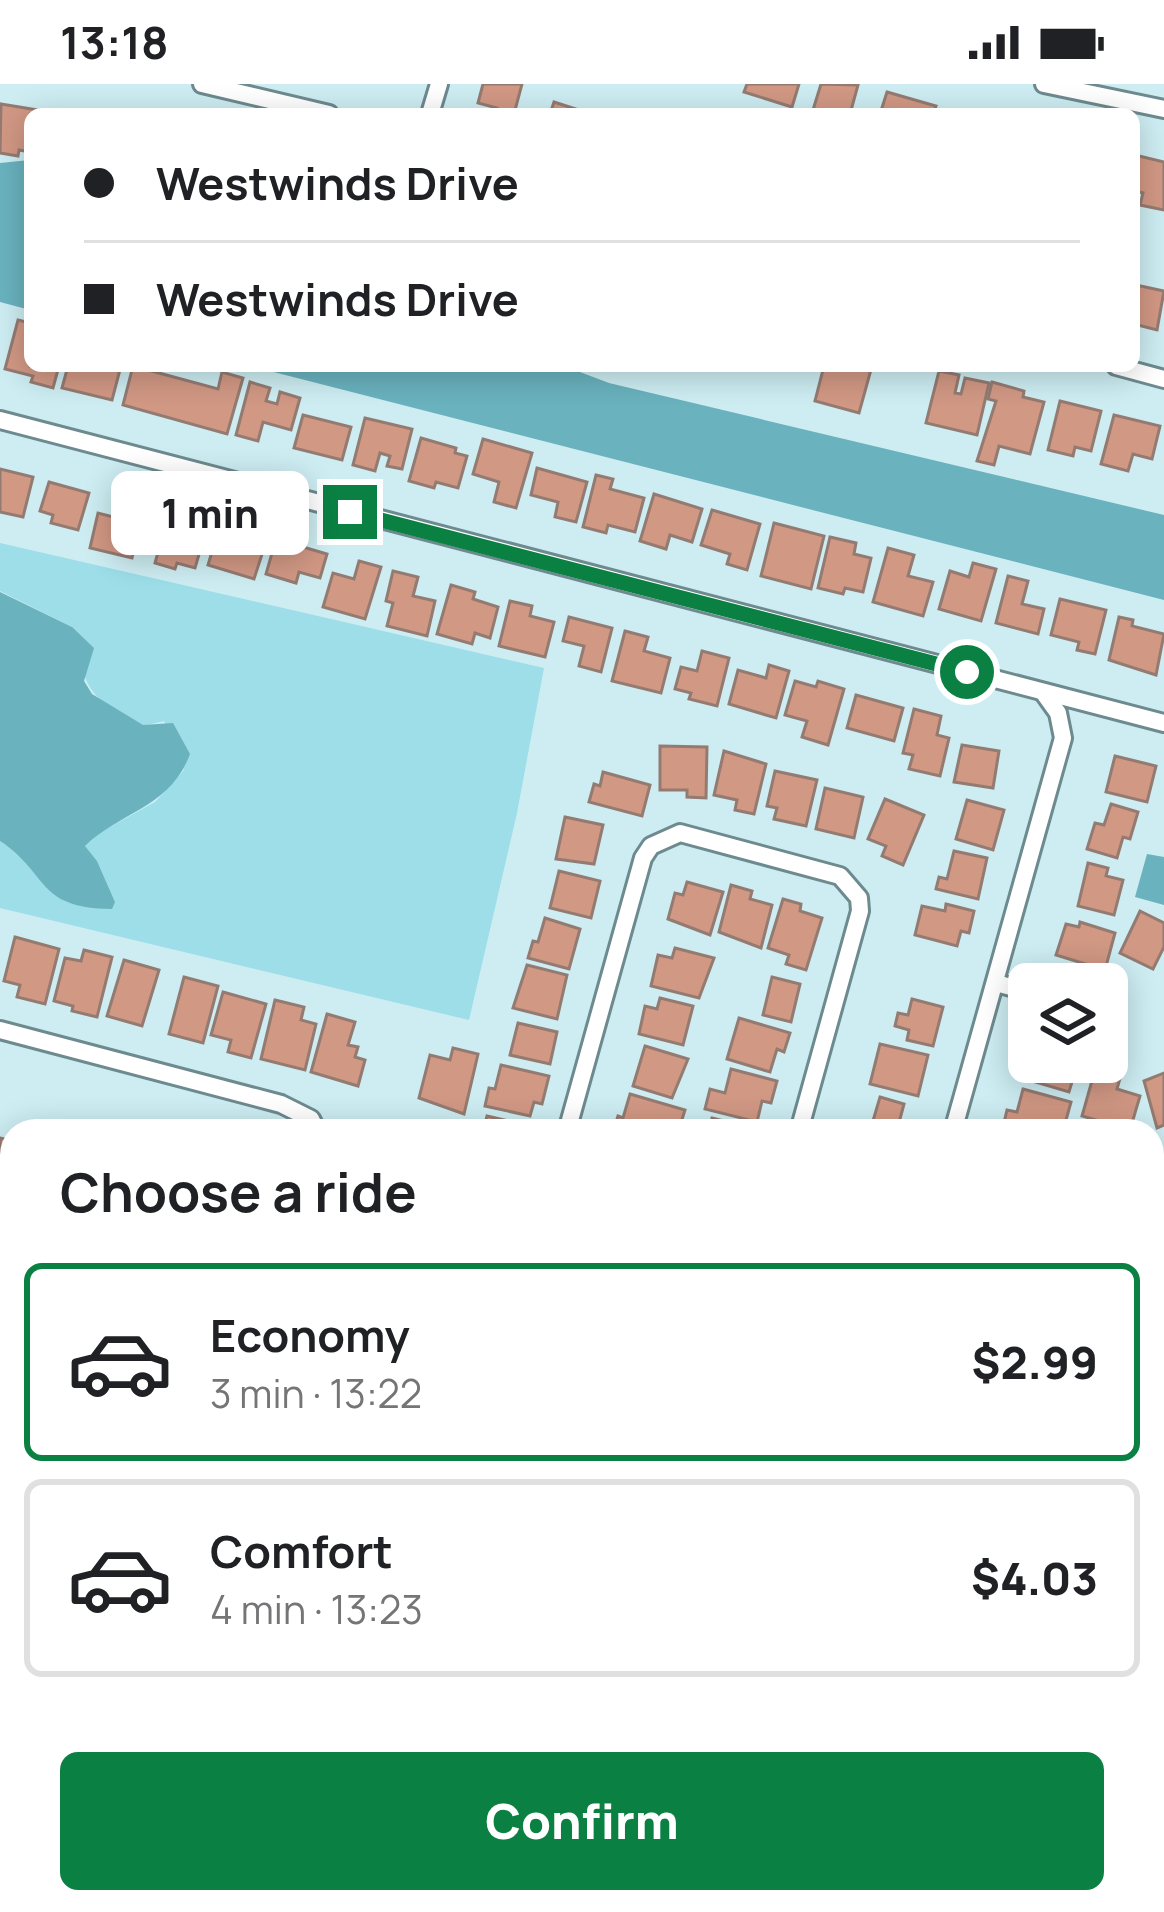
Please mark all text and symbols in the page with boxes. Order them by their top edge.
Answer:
text: 13:18 [60,11,169,73]
text: Westwinds Drive [156,152,519,214]
text: Westwinds Drive [156,268,519,330]
callout: 1 min [110,470,308,554]
route end [323,485,377,539]
text: 1 min [161,486,259,540]
route start [940,645,994,699]
map controls [1008,963,1128,1083]
button: layers [1008,963,1128,1083]
text: Choose a ride [60,1154,417,1228]
text: Economy [210,1304,410,1366]
icon: car [66,1308,174,1416]
text: $2.99 [972,1331,1098,1393]
text: 3 min · 13:22 [210,1366,422,1420]
text: Comfort [210,1520,393,1582]
icon: car [66,1524,174,1632]
text: $4.03 [971,1547,1098,1609]
text: 4 min · 13:23 [210,1582,423,1636]
button: Confirm [60,1752,1104,1890]

